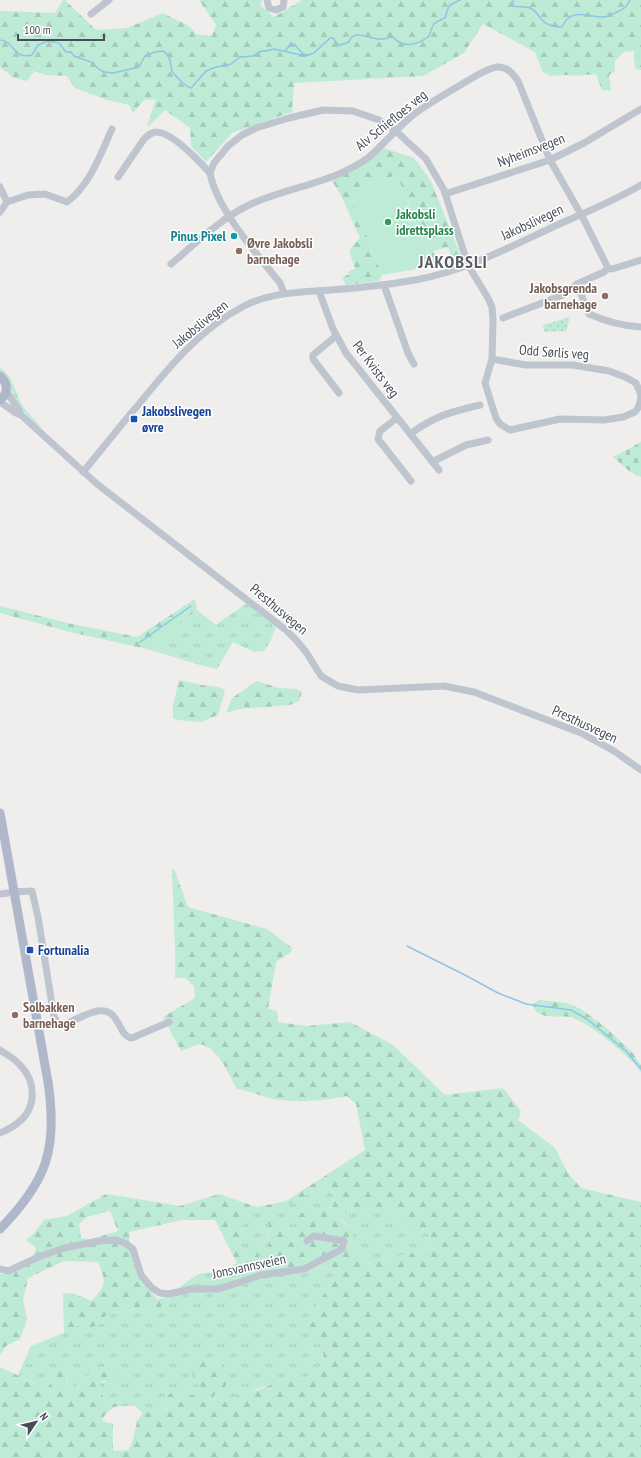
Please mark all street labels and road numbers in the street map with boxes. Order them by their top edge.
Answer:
street label: Alv Schiefloes veg [352,86,430,154]
street label: Nyheimsvegen [495,129,567,171]
street label: Jakobslivegen [497,200,566,245]
street label: Jakobslivegen [168,296,232,353]
street label: Per Kvists veg [349,337,403,401]
street label: Odd Sørlis veg [519,341,589,363]
street label: Presthusvegen [246,580,312,638]
street label: Presthusvegen [549,701,621,747]
street label: Jonsvannsveien [210,1249,287,1283]

